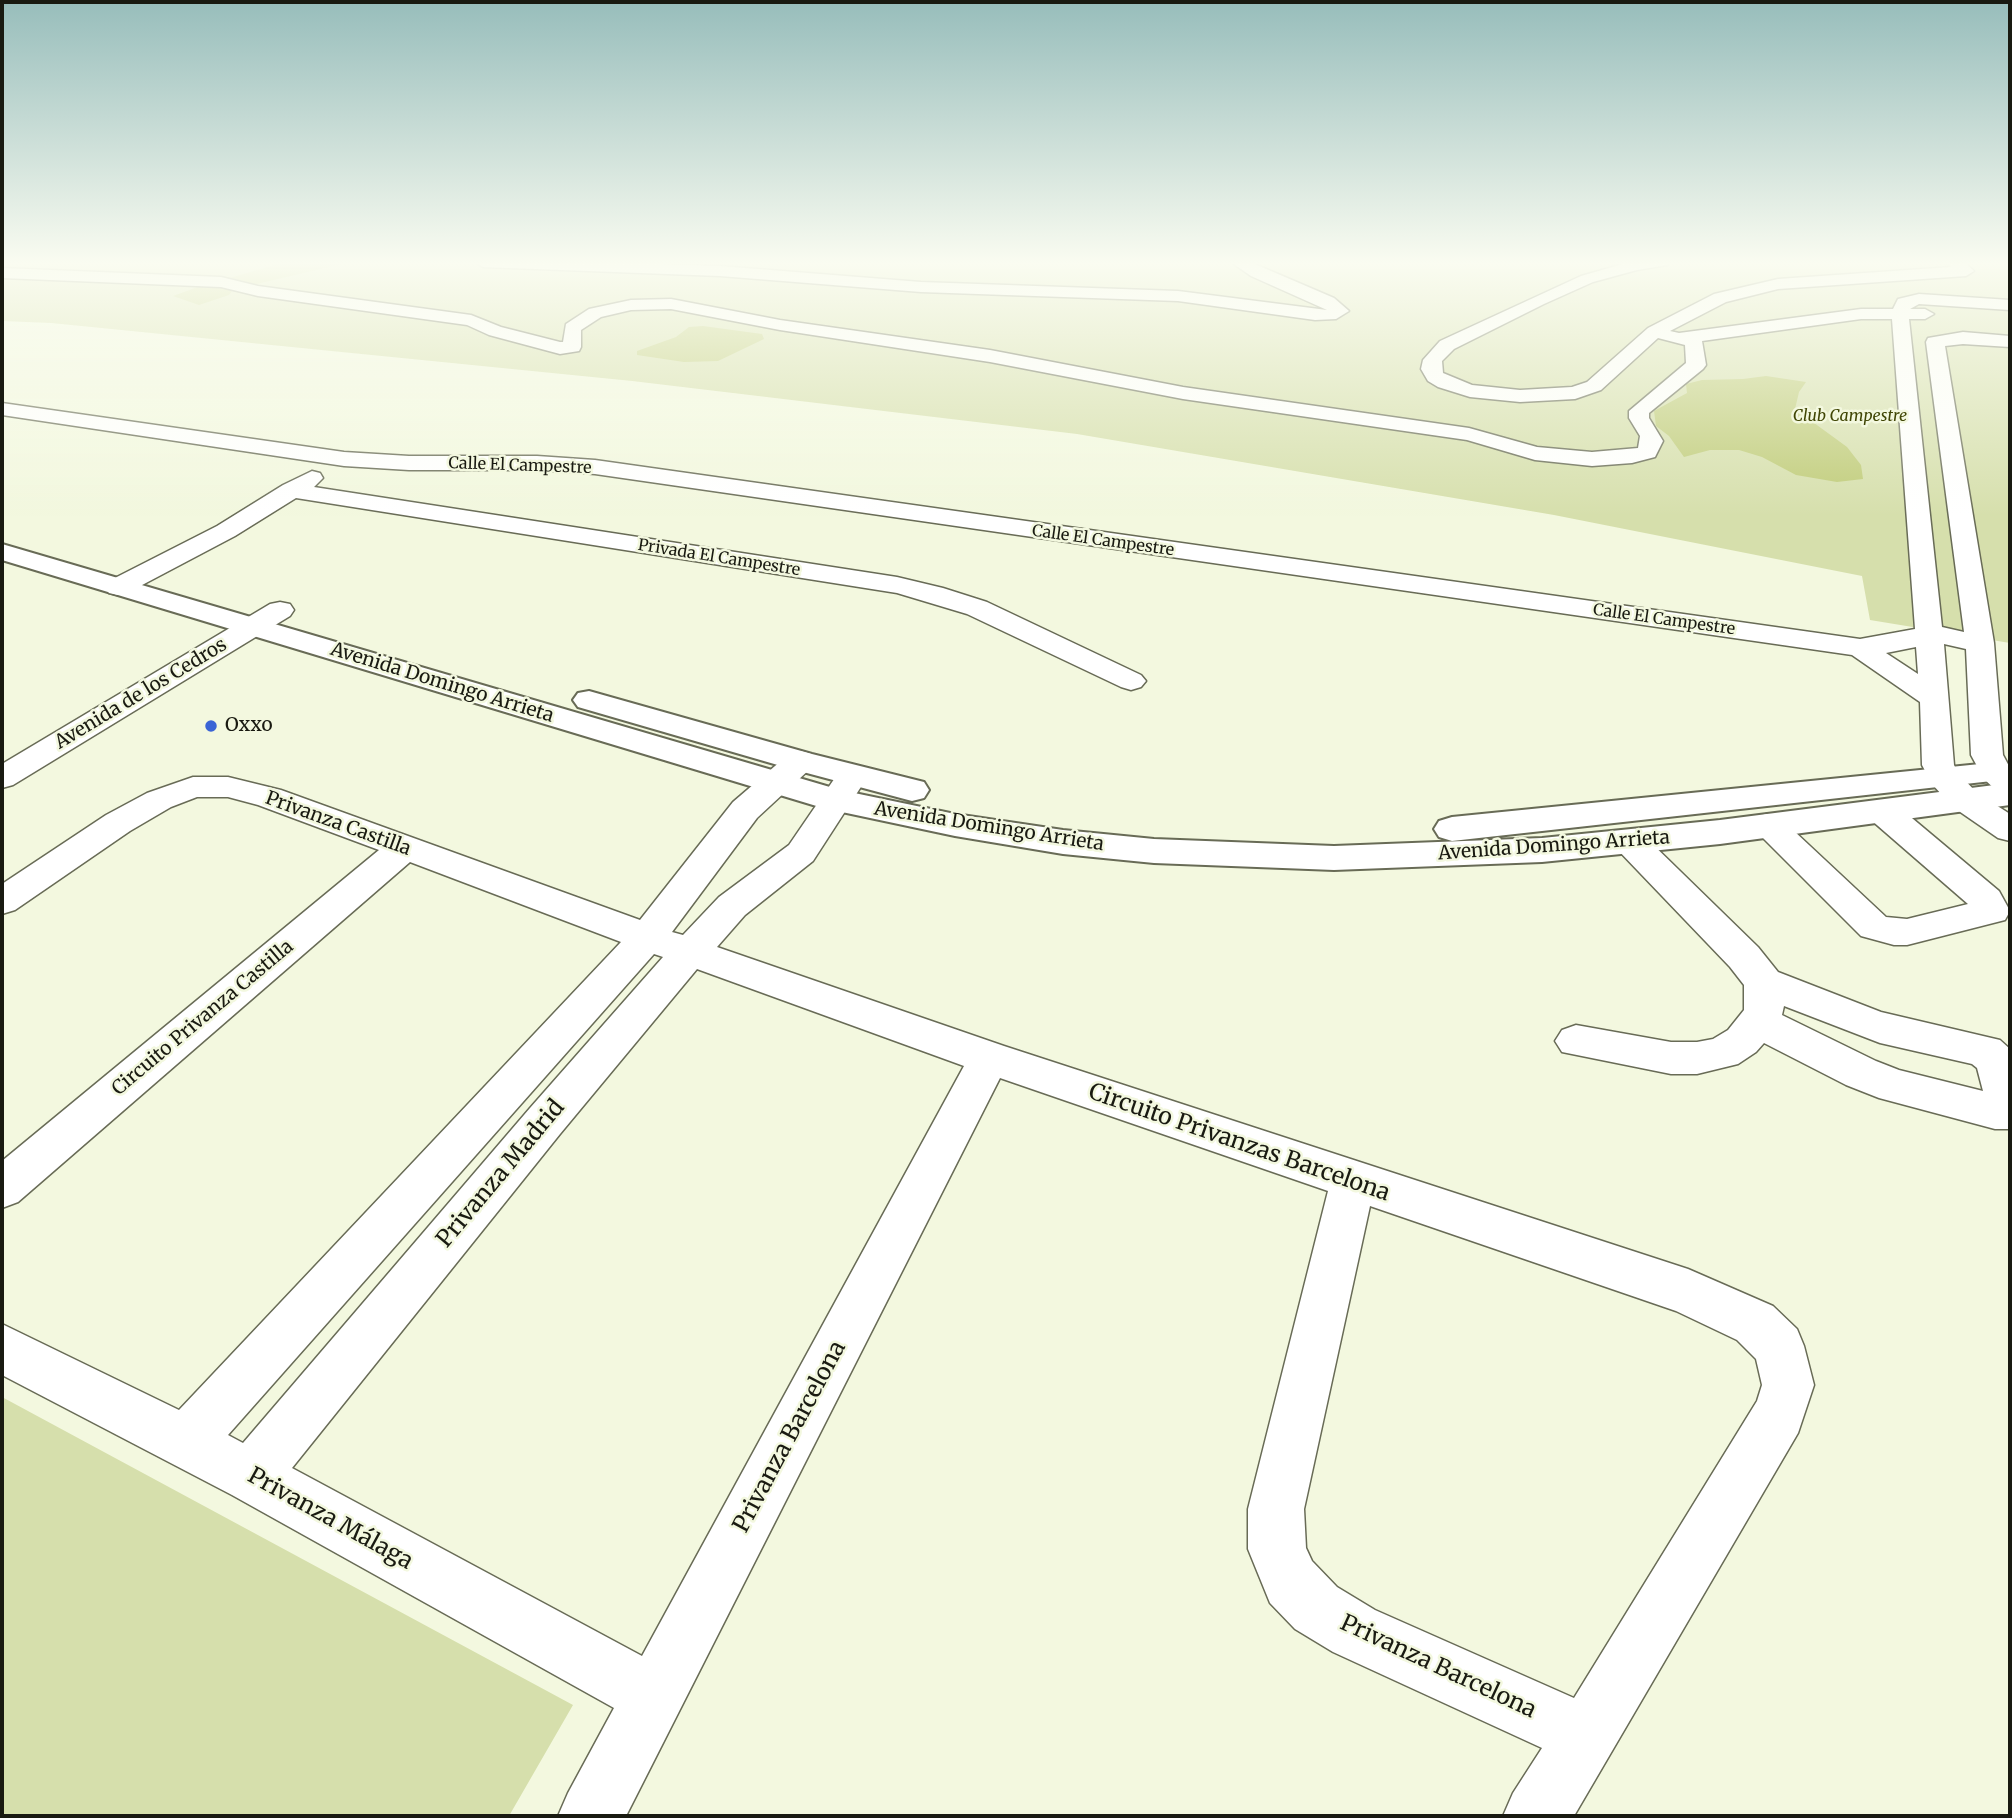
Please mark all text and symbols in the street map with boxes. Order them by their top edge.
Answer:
park label: Club Campestre [1793,406,1907,426]
street label: Calle El Campestre [448,454,592,478]
street label: Calle El Campestre [1031,522,1175,560]
street label: Privada El Campestre [636,536,802,580]
street label: Calle El Campestre [1592,601,1736,639]
street label: Avenida de los Cedros [51,634,231,754]
street label: Avenida Domingo Arrieta [328,638,556,728]
place label: Oxxo [225,715,273,737]
marker: Oxxo [203,718,219,734]
street label: Privanza Castilla [262,787,414,861]
street label: Avenida Domingo Arrieta [873,798,1105,856]
street label: Avenida Domingo Arrieta [1437,827,1671,865]
street label: Circuito Privanza Castilla [108,935,298,1101]
street label: Circuito Privanzas Barcelona [1085,1078,1393,1208]
street label: Privanza Madrid [431,1095,571,1253]
street label: Privanza Barcelona [728,1336,852,1538]
street label: Privanza Málaga [243,1462,417,1576]
street label: Privanza Barcelona [1336,1609,1540,1725]

